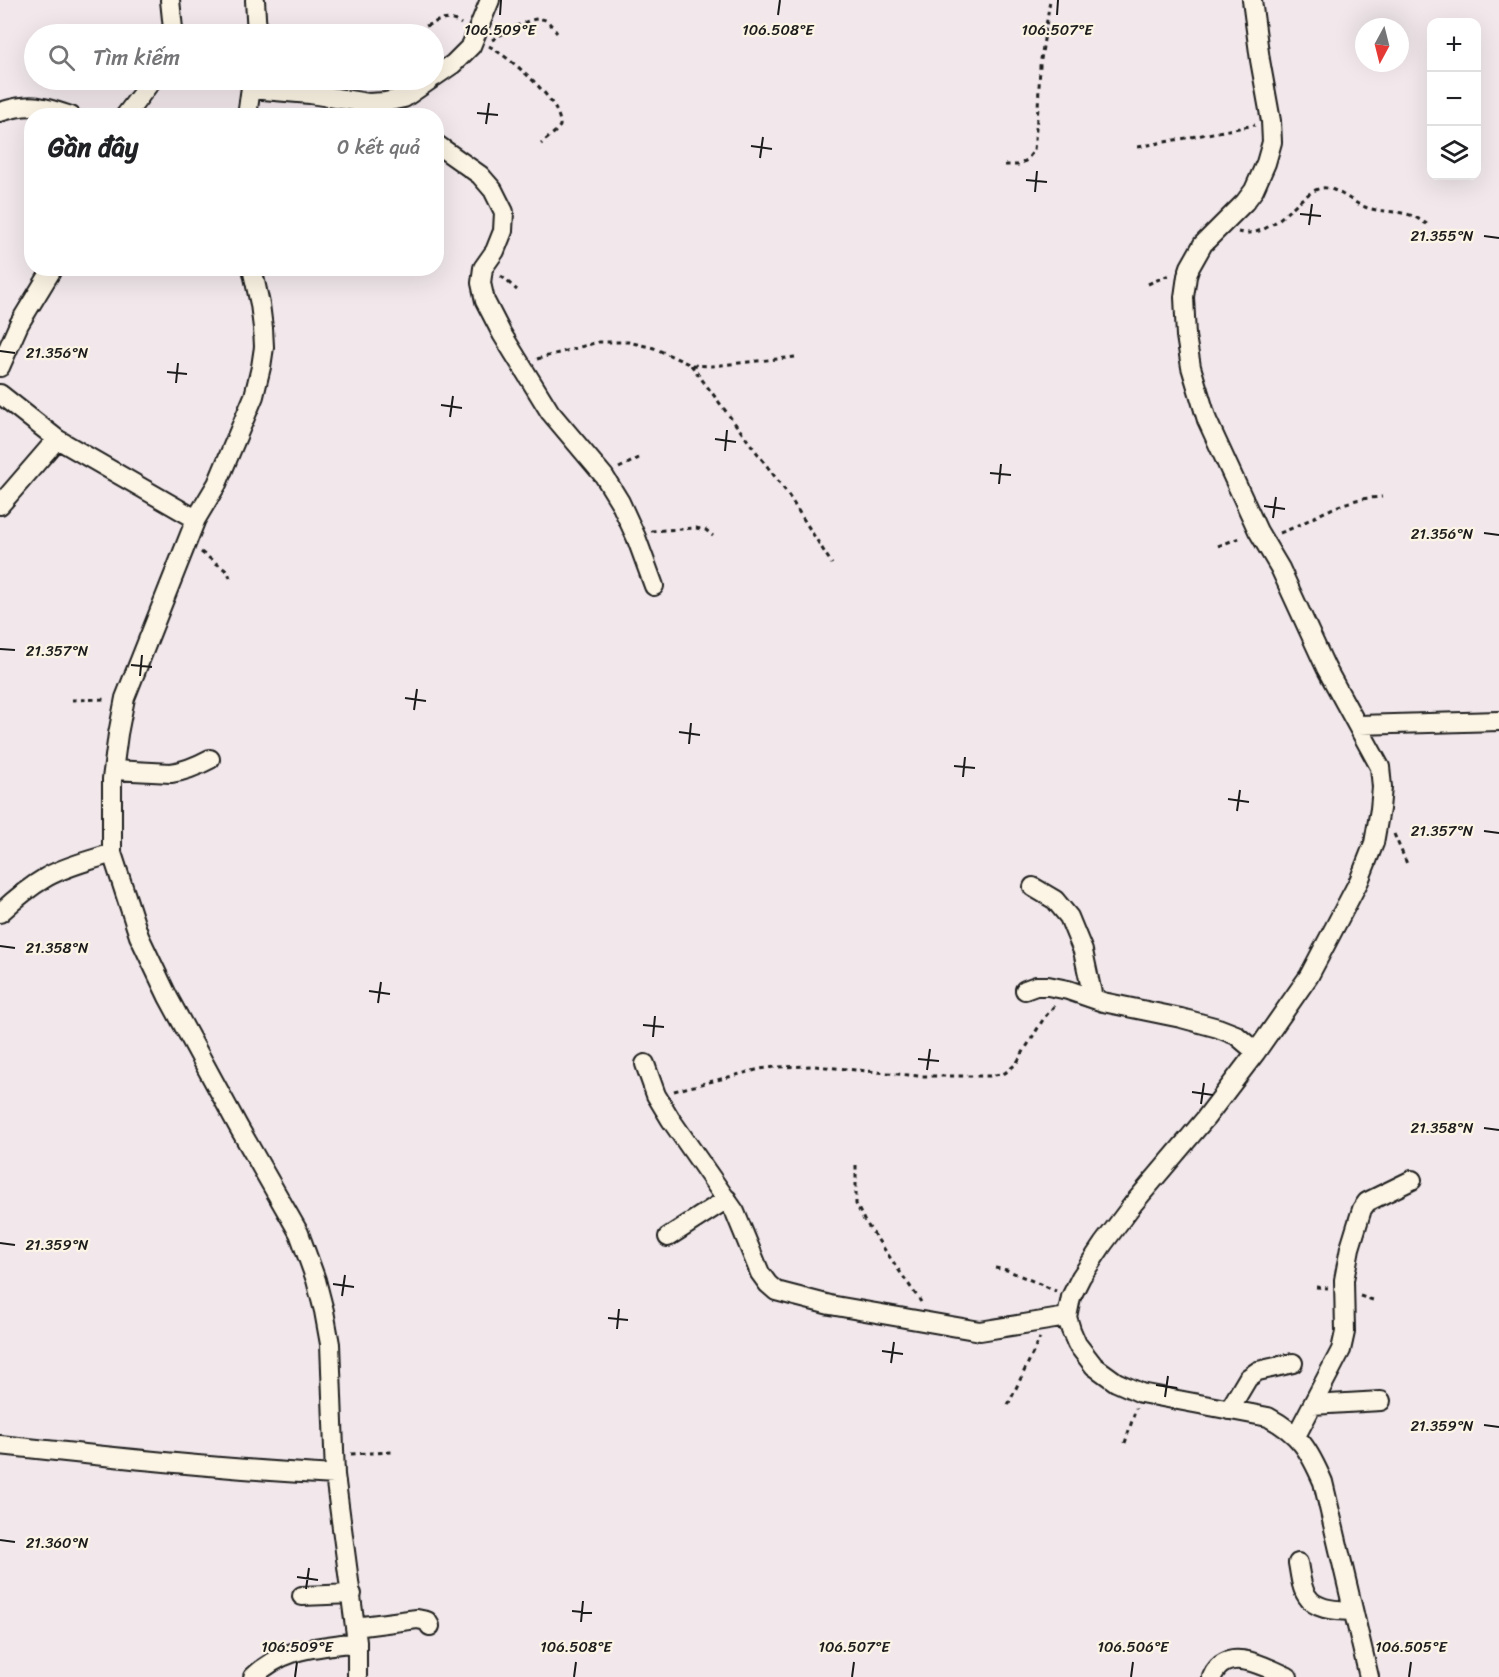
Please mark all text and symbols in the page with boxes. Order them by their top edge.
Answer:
text: 106.509°E [464,17,537,43]
text: 106.508°E [742,17,815,43]
text: 106.507°E [1022,17,1094,43]
north arrow [1355,18,1409,72]
map controls [1427,18,1481,180]
button: + [1427,18,1481,72]
search box [24,24,444,90]
text: Tìm kiếm [93,38,180,77]
icon: search [45,41,78,74]
button: − [1427,72,1481,126]
text: Gần đây [48,124,138,170]
button: layers [1427,126,1481,180]
text: 0 kết quả [337,130,420,165]
text: 21.355°N [1410,223,1474,249]
text: 21.356°N [26,340,89,366]
text: 21.356°N [1411,521,1474,547]
text: 21.357°N [26,638,89,664]
text: 21.357°N [1411,818,1474,844]
text: 21.358°N [26,935,89,961]
text: 21.358°N [1411,1115,1474,1141]
text: 21.359°N [25,1232,89,1258]
text: 21.359°N [1410,1413,1474,1439]
text: 21.360°N [26,1530,89,1556]
text: 106.509°E [261,1634,334,1660]
text: 106.508°E [540,1634,613,1660]
text: 106.507°E [819,1634,891,1660]
text: 106.506°E [1098,1634,1170,1660]
text: 106.505°E [1375,1634,1448,1660]

